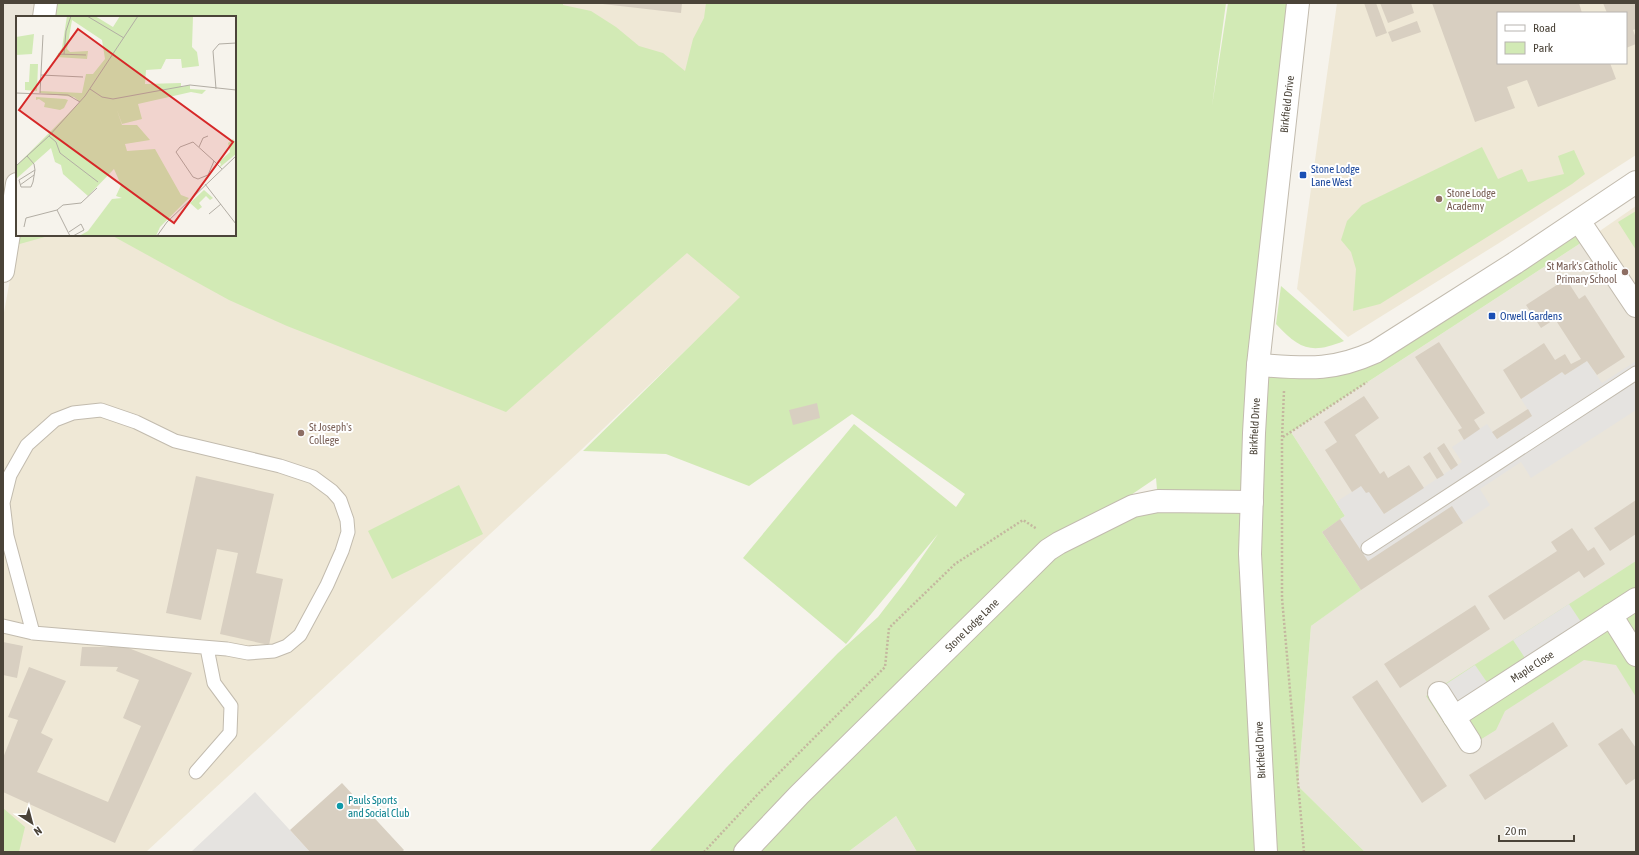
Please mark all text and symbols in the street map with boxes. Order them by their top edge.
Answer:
legend [1497,12,1627,64]
inset map [16,16,236,236]
text: Road [1533,21,1556,35]
text: Park [1533,41,1554,55]
street label: Birkfield Drive [1278,75,1296,133]
place label: Stone Lodge Lane West [1311,163,1360,188]
marker: Stone Lodge Lane West [1298,170,1308,180]
place label: Stone Lodge Academy [1447,187,1496,212]
marker: Stone Lodge Academy [1434,194,1444,204]
place label: St Mark's Catholic Primary School [1547,260,1618,285]
marker: St Mark's Catholic Primary School [1620,267,1630,277]
place label: Orwell Gardens [1500,310,1562,322]
marker: Orwell Gardens [1487,311,1497,321]
street label: Birkfield Drive [1247,398,1262,455]
place label: St Joseph's College [309,421,352,446]
marker: St Joseph's College [296,428,306,438]
street label: Stone Lodge Lane [943,596,1001,654]
street label: Maple Close [1508,648,1556,685]
street label: Birkfield Drive [1253,721,1267,779]
place label: Pauls Sports and Social Club [348,794,410,819]
marker: Pauls Sports and Social Club [335,801,345,811]
north arrow [12,803,52,843]
scale bar [1499,817,1574,843]
text: N [32,824,44,838]
text: 20 m [1505,824,1527,838]

